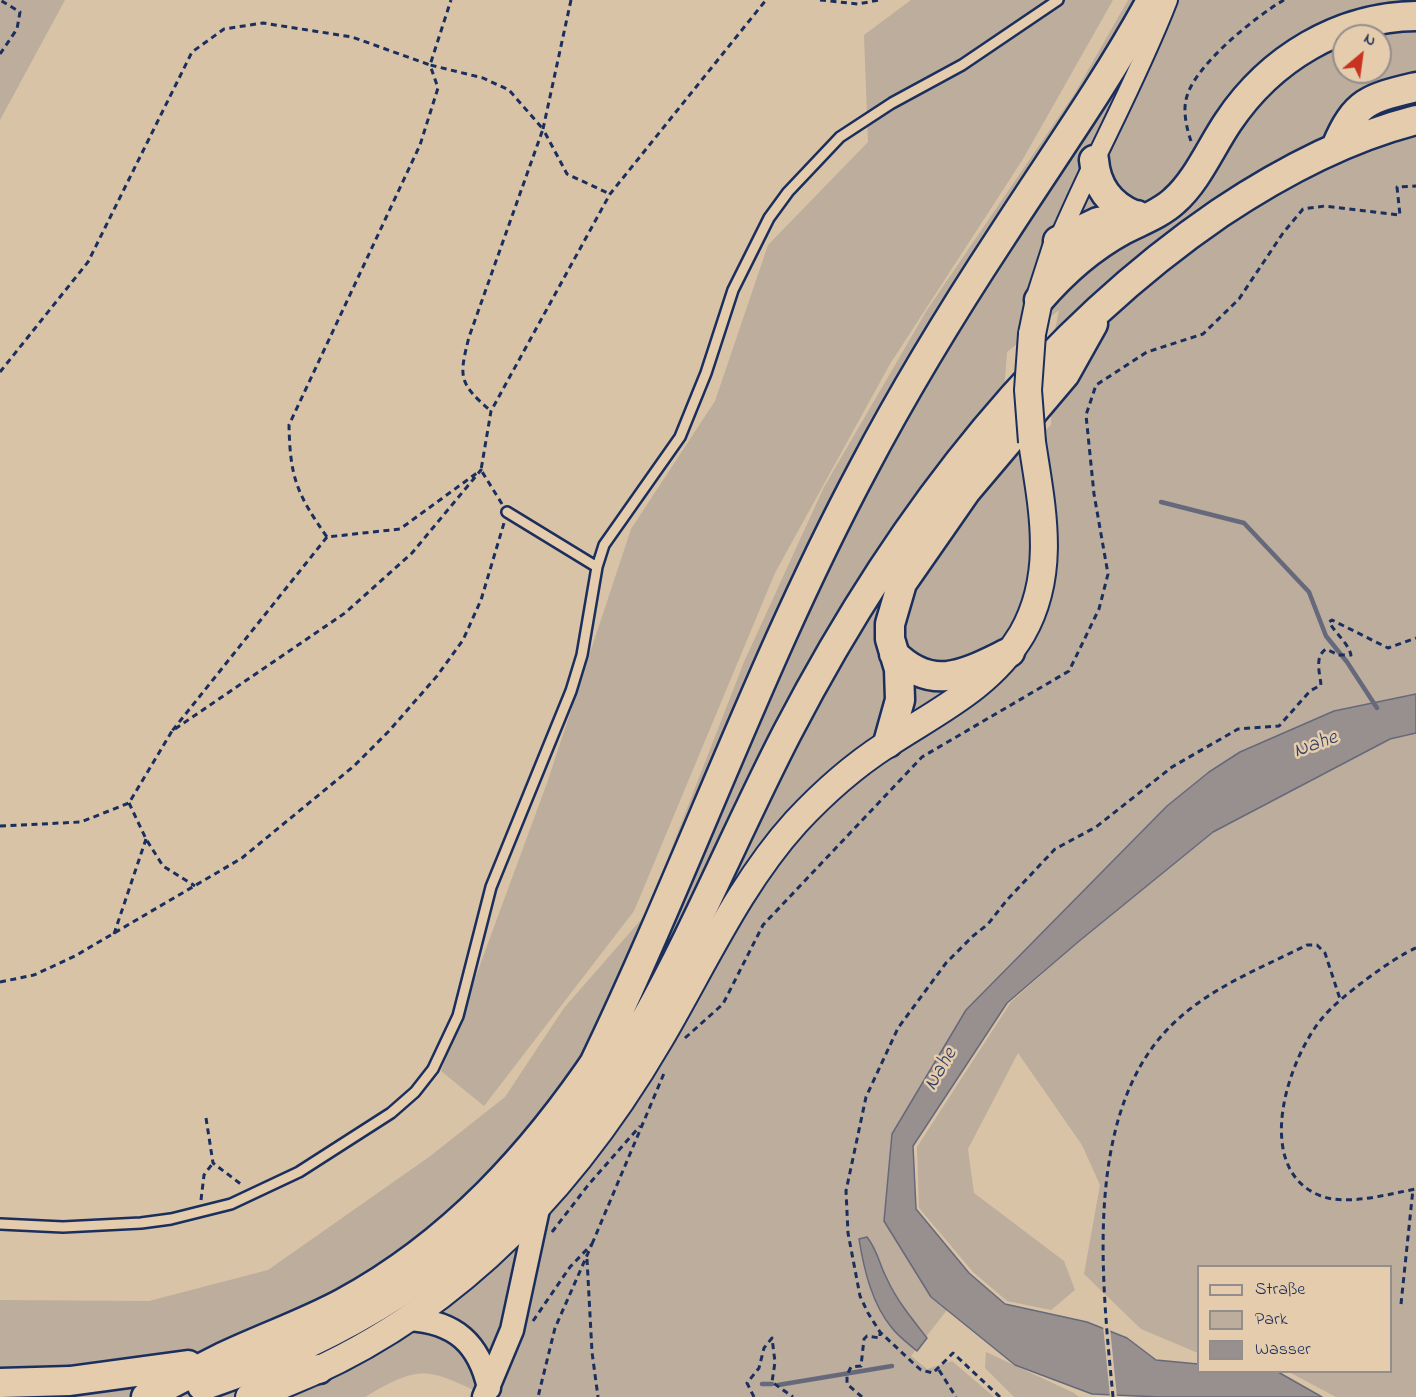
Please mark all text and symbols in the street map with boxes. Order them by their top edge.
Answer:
north arrow [1332,24,1392,84]
text: N [1359,27,1380,53]
water label: Nahe [1291,726,1341,766]
water label: Nahe [920,1044,964,1096]
legend [1197,1265,1392,1373]
text: Straße [1255,1277,1305,1303]
text: Park [1255,1307,1288,1333]
text: Wasser [1255,1337,1311,1363]

